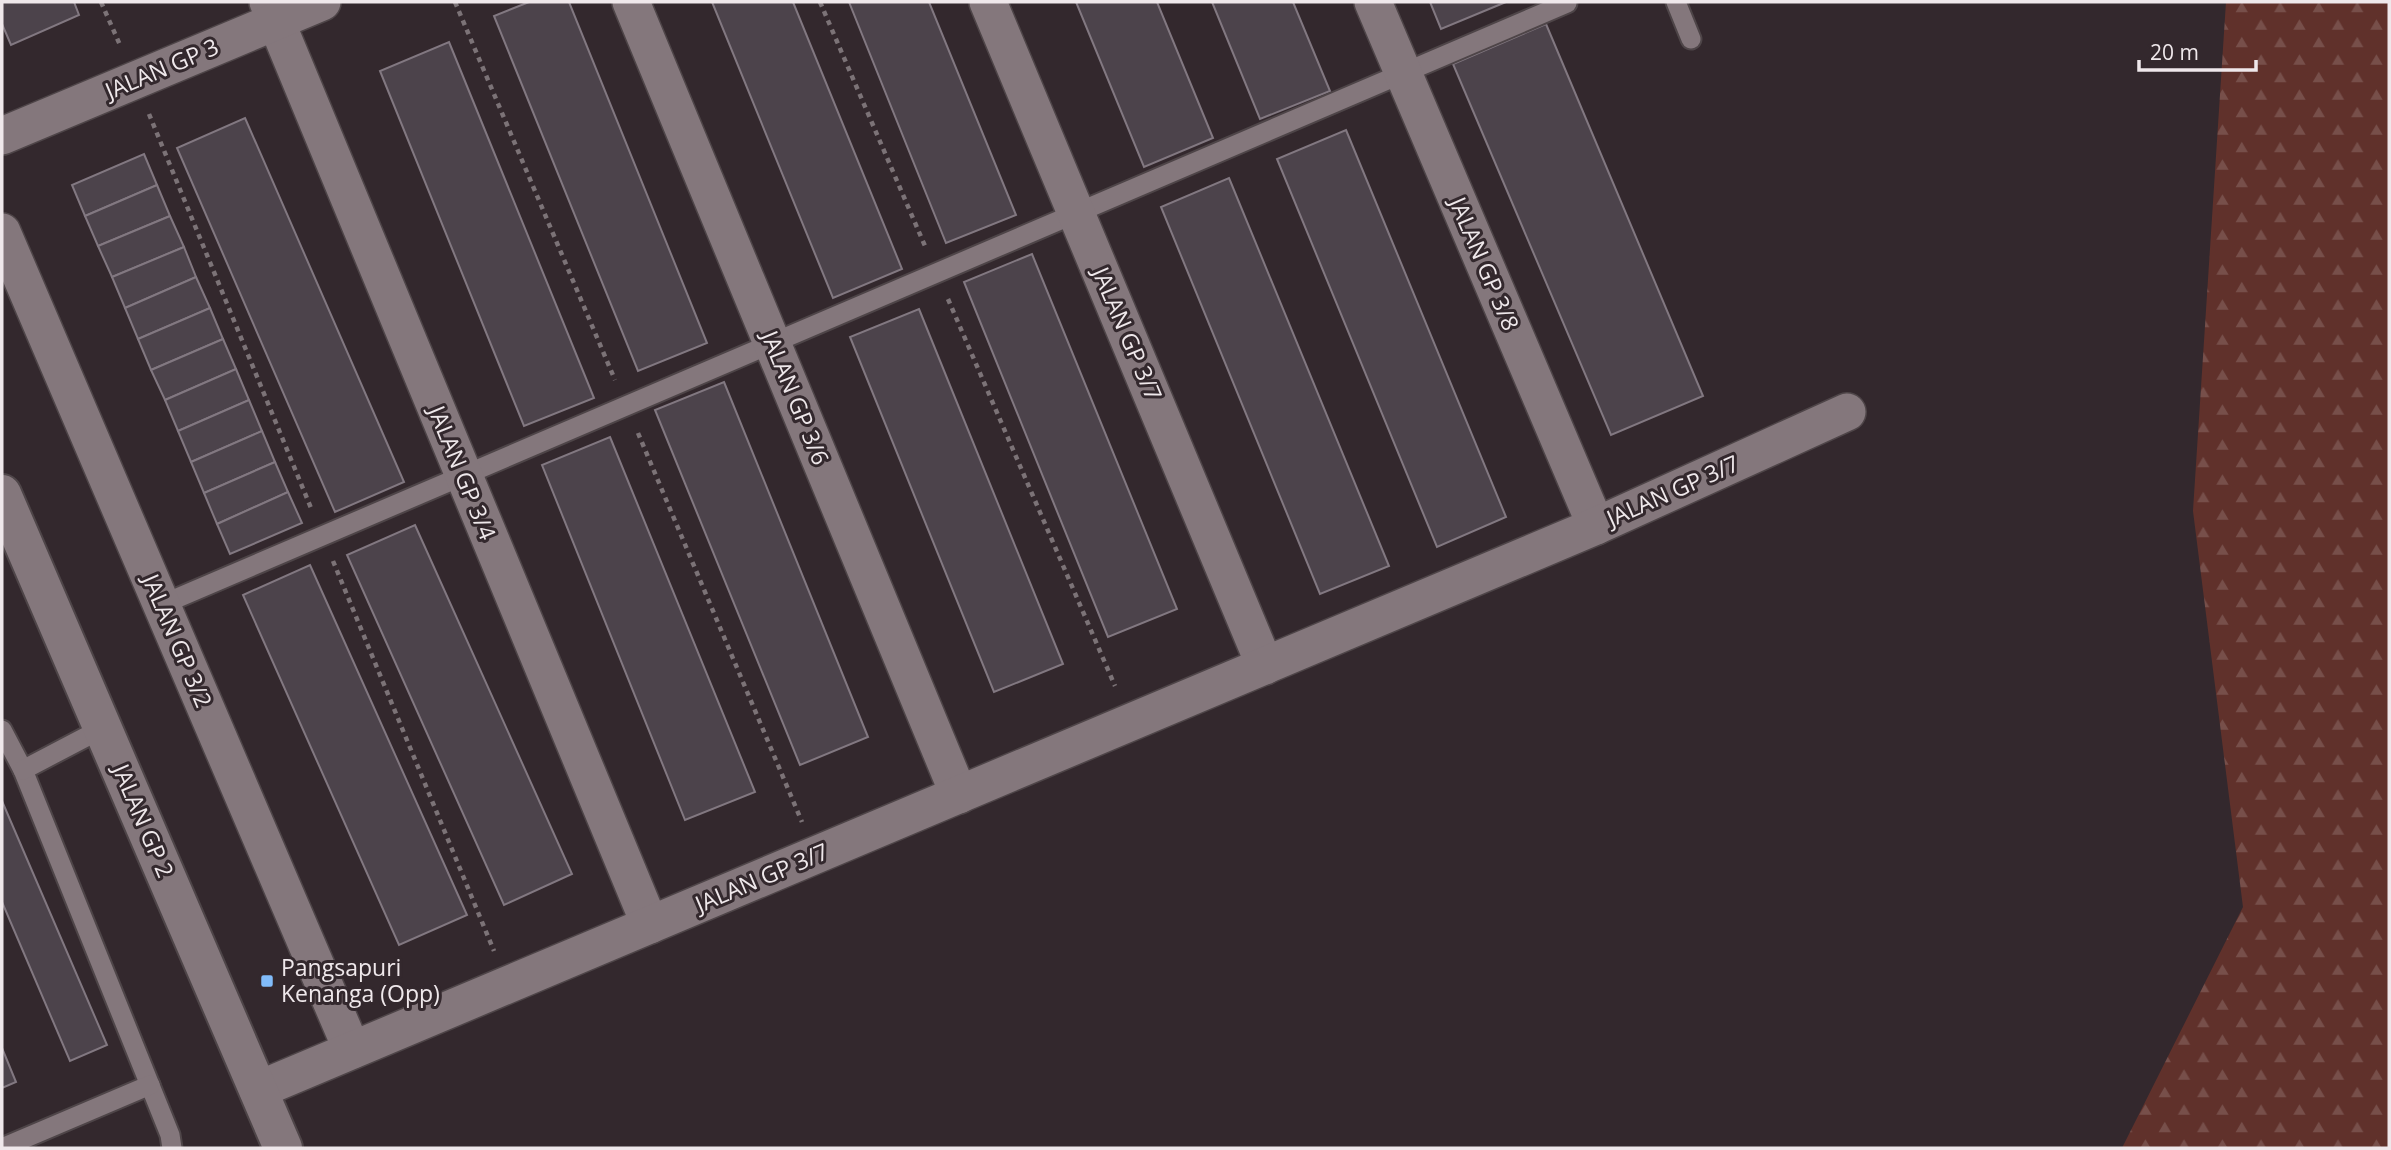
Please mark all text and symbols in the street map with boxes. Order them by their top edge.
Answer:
scale bar [2139,28,2256,72]
street label: JALAN GP 3 [98,30,223,107]
text: 20 m [2150,38,2199,66]
street label: JALAN GP 3/8 [1442,190,1527,335]
street label: JALAN GP 3/7 [1085,260,1170,405]
street label: JALAN GP 3/6 [754,324,837,469]
street label: JALAN GP 3/4 [421,399,504,544]
street label: JALAN GP 3/7 [1599,447,1744,534]
street label: JALAN GP 3/2 [135,567,220,712]
street label: JALAN GP 2 [105,757,182,882]
street label: JALAN GP 3/7 [688,835,833,920]
place label: Pangsapuri Kenanga (Opp) [281,951,440,1009]
marker: Pangsapuri Kenanga (Opp) [259,973,275,989]

